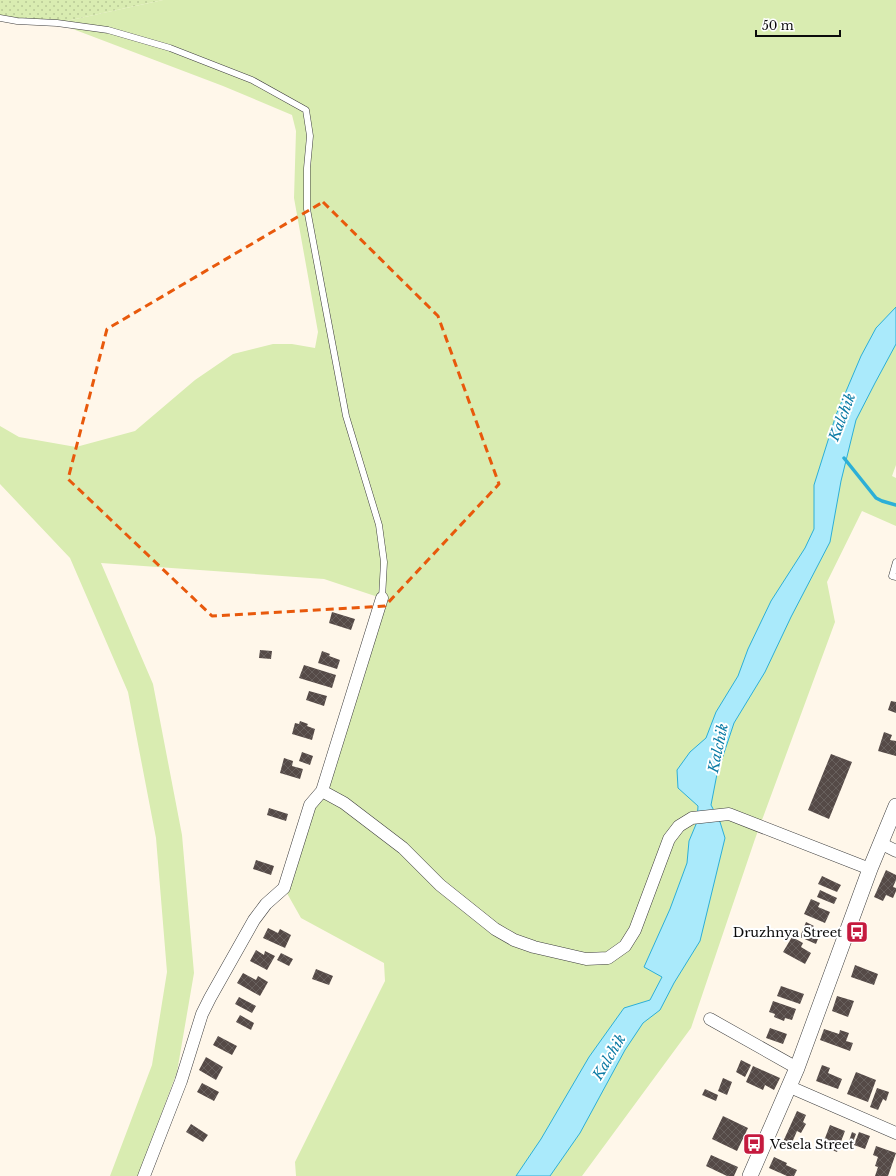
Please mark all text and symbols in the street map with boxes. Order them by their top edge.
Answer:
scale bar [756,12,840,38]
text: 50 m [762,18,794,33]
water label: Kalchik [824,391,859,444]
water label: Kalchik [704,722,732,775]
bus stop icon: Druzhnya Street [844,919,870,945]
place label: Druzhnya Street [733,924,842,941]
water label: Kalchik [588,1031,630,1084]
bus stop icon: Vesela Street [741,1131,767,1157]
place label: Vesela Street [769,1136,854,1153]

